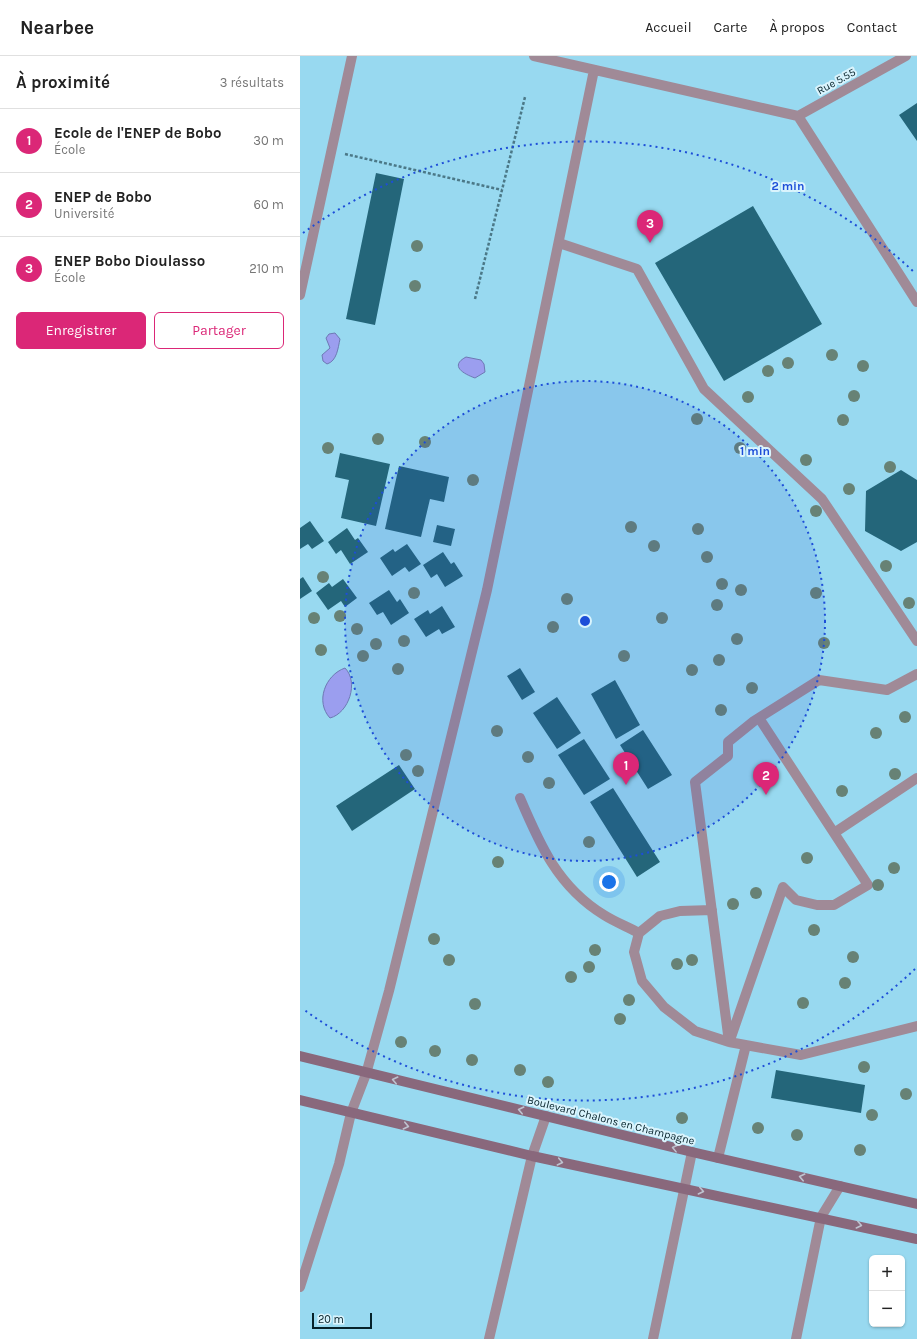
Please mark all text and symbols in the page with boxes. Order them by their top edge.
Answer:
text: Nearbee [20,17,94,39]
text: Accueil [645,19,692,36]
text: Carte [714,19,747,36]
text: À propos [769,19,825,36]
text: Contact [847,19,897,36]
street label: Rue 5.55 [815,66,858,97]
text: À proximité [16,72,110,92]
text: 3 résultats [220,75,284,90]
text: Ecole de l'ENEP de Bobo [54,124,221,142]
text: 1 [27,133,31,148]
text: 30 m [253,133,284,148]
text: École [54,142,85,157]
text: 2 min [771,179,805,193]
text: ENEP de Bobo [54,188,152,206]
text: 2 [25,197,33,212]
text: 60 m [254,197,284,212]
text: Université [54,206,114,221]
pin: 3 [637,210,663,243]
text: ENEP Bobo Dioulasso [54,252,205,270]
text: 3 [25,261,33,276]
text: 210 m [249,261,284,276]
text: École [54,270,85,285]
button: Enregistrer [16,312,146,349]
button: Partager [154,312,284,349]
text: 1 min [740,444,770,458]
centre of rings [578,614,592,628]
pin: 1 [613,752,639,785]
pin: 2 [753,762,779,795]
your location [599,872,619,892]
one-way arrow [392,1077,398,1085]
street label: Boulevard Chalons en Champagne [526,1093,696,1148]
one-way arrow [518,1106,525,1115]
one-way arrow [402,1121,409,1130]
one-way arrow [672,1144,678,1152]
one-way arrow [556,1157,563,1165]
one-way arrow [798,1173,805,1182]
one-way arrow [697,1187,704,1195]
one-way arrow [856,1221,862,1229]
map controls [869,1255,905,1327]
button: + [869,1255,905,1291]
button: − [869,1291,905,1327]
scale bar [312,1311,372,1330]
text: 20 m [318,1313,344,1326]

